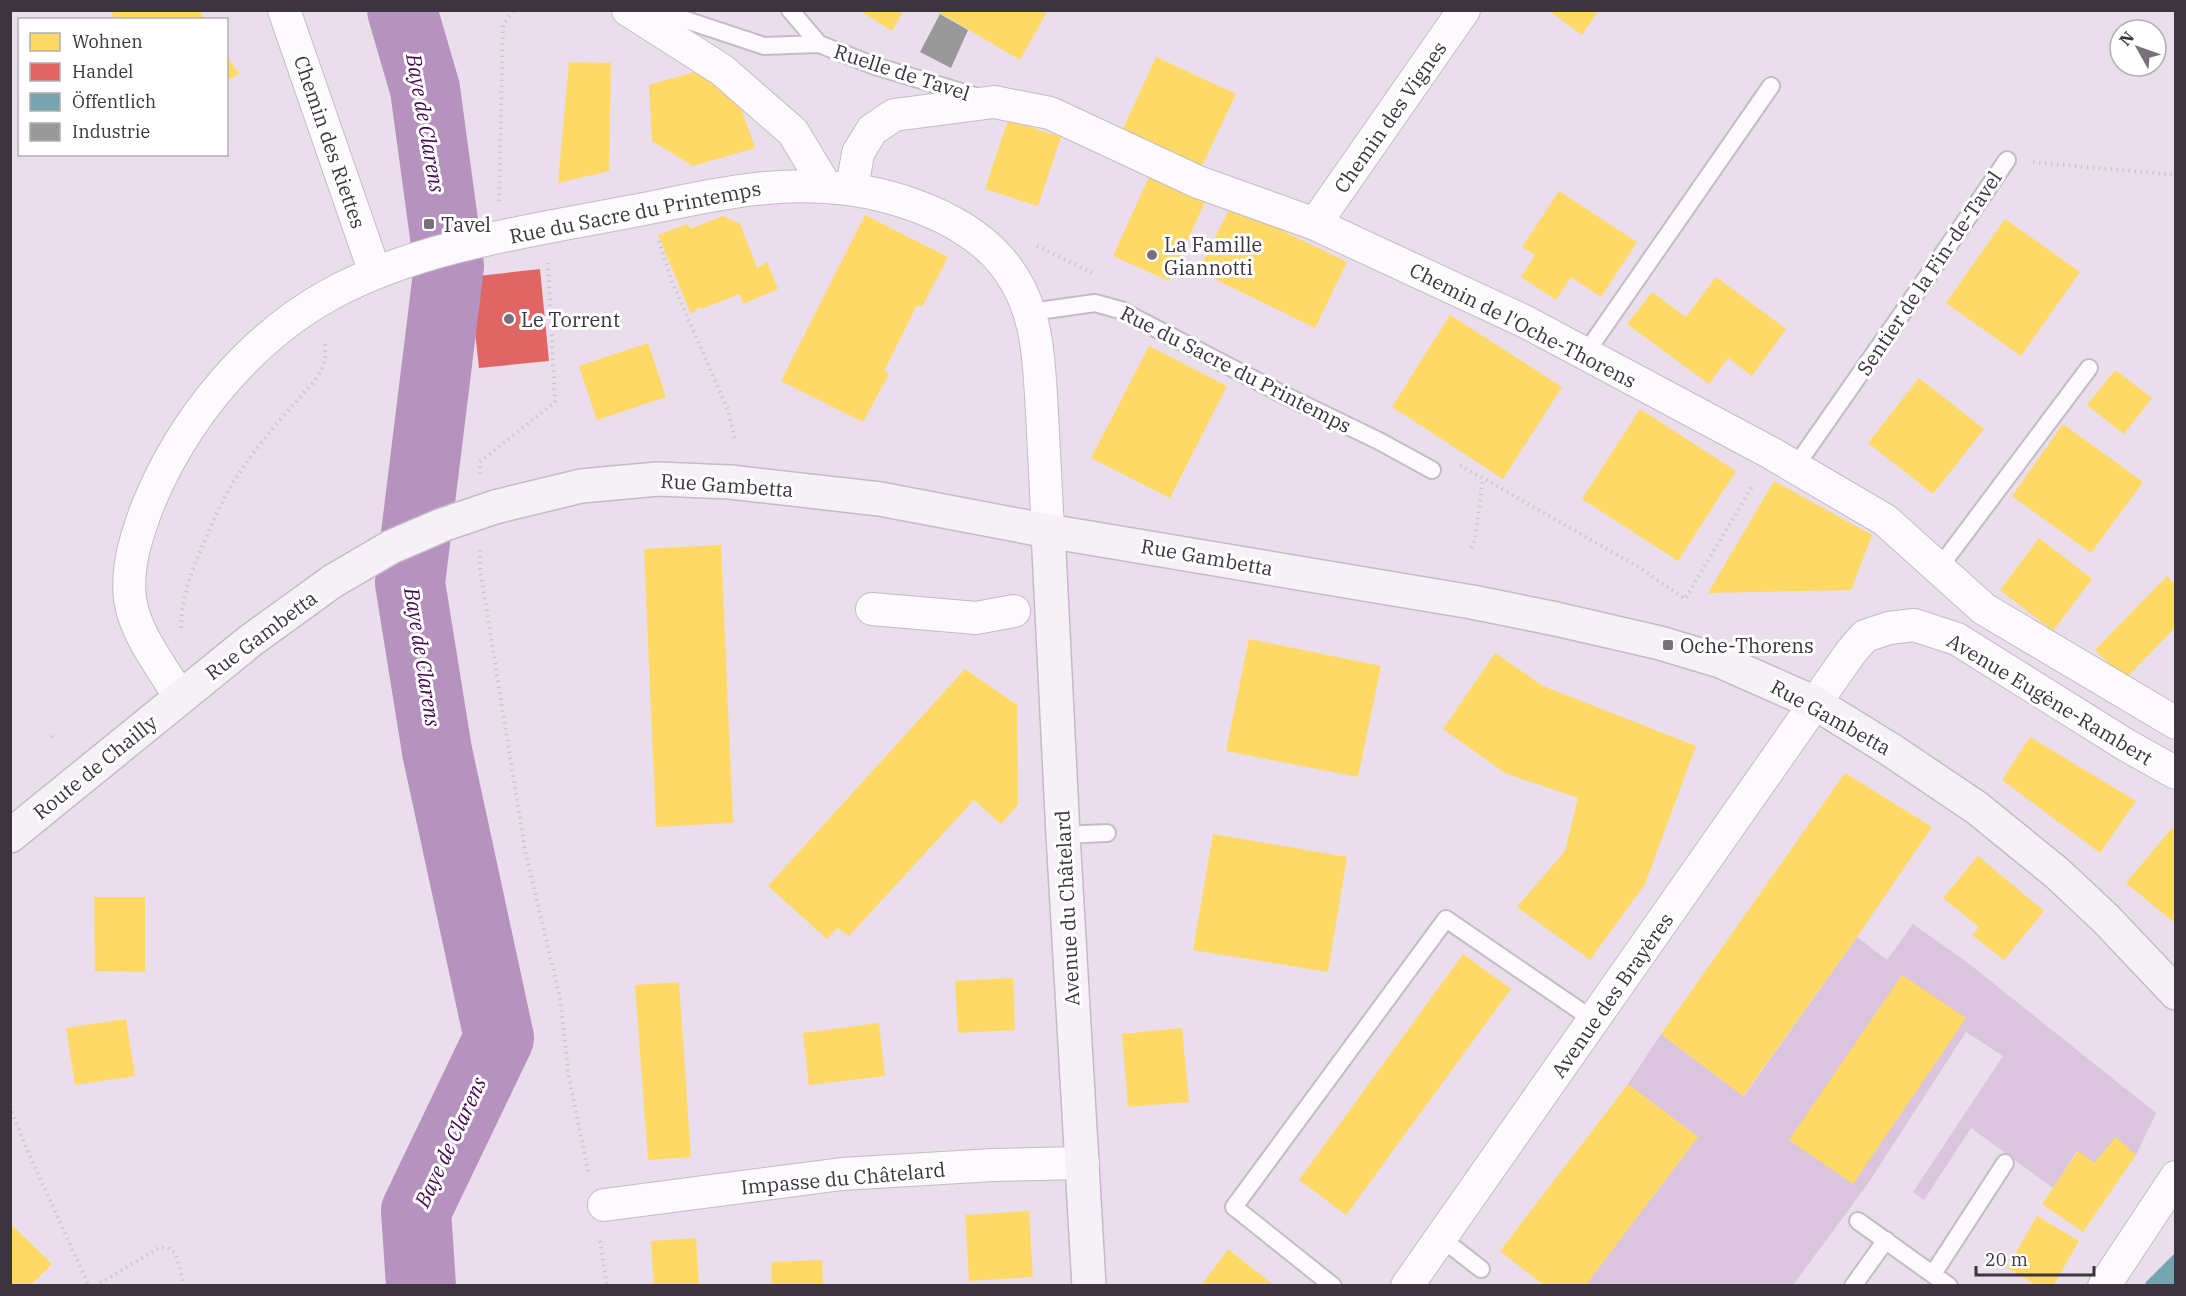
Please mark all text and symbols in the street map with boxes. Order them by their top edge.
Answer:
legend [18,18,228,156]
north arrow [2108,18,2168,78]
text: N [2115,27,2138,50]
text: Wohnen [72,30,143,53]
street label: Chemin des Vignes [1327,36,1453,198]
street label: Ruelle de Tavel [831,37,973,107]
water label: Baye de Clarens [400,50,452,195]
street label: Chemin des Riettes [288,52,372,232]
text: Handel [72,60,134,83]
text: Öffentlich [72,90,156,113]
text: Industrie [72,120,150,143]
street label: Sentier de la Fin-de-Tavel [1850,165,2008,381]
street label: Rue du Sacre du Printemps [507,174,763,250]
place label: Tavel [441,211,491,238]
marker: Tavel [422,217,436,231]
place label: La Famille Giannotti [1164,231,1262,281]
marker: La Famille Giannotti [1145,248,1159,262]
street label: Chemin de l'Oche-Thorens [1405,256,1641,394]
street label: Rue du Sacre du Printemps [1116,299,1356,439]
place label: Le Torrent [521,306,620,333]
marker: Le Torrent [502,312,516,326]
street label: Rue Gambetta [660,467,795,503]
street label: Rue Gambetta [1139,532,1275,582]
street label: Rue Gambetta [200,584,322,686]
water label: Baye de Clarens [398,584,448,729]
street label: Avenue Eugène-Rambert [1942,627,2158,771]
place label: Oche-Thorens [1680,632,1814,659]
marker: Oche-Thorens [1661,638,1675,652]
street label: Rue Gambetta [1766,673,1896,761]
street label: Route de Chailly [27,708,163,825]
street label: Avenue du Châtelard [1048,809,1086,1007]
street label: Avenue des Brayères [1545,907,1679,1083]
water label: Baye de Clarens [407,1072,492,1212]
street label: Impasse du Châtelard [740,1156,946,1200]
scale bar [1976,1239,2094,1277]
text: 20 m [1985,1248,2028,1271]

